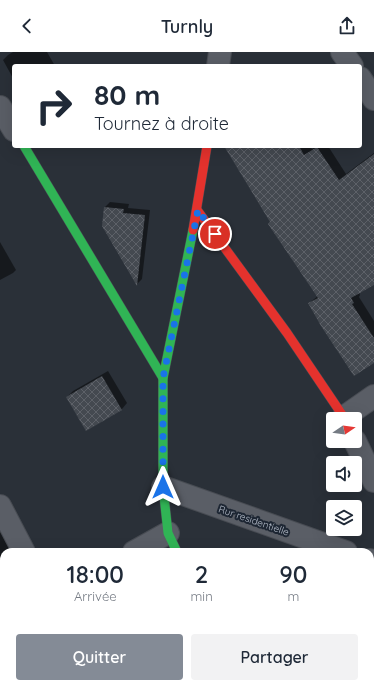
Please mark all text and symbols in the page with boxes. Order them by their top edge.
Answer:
icon: back [16,15,38,37]
text: Turnly [161,15,213,38]
icon: share [336,15,358,37]
text: 80 m [94,77,160,112]
icon: right [28,80,80,132]
text: Tournez à droite [94,112,229,135]
pin [198,217,232,251]
icon: arrive [204,223,226,245]
north arrow [326,412,362,448]
map controls [326,412,362,536]
button: sound [326,456,362,492]
position arrow [142,466,184,508]
button: layers [326,500,362,536]
street label: Rur residentielle [217,502,291,539]
text: 18:00 [67,559,124,589]
text: 2 [195,559,208,589]
text: 90 [279,559,307,589]
text: Arrivée [74,588,117,604]
text: min [191,588,213,604]
text: m [287,588,299,604]
button: Quitter [16,634,183,680]
button: Partager [191,634,358,680]

